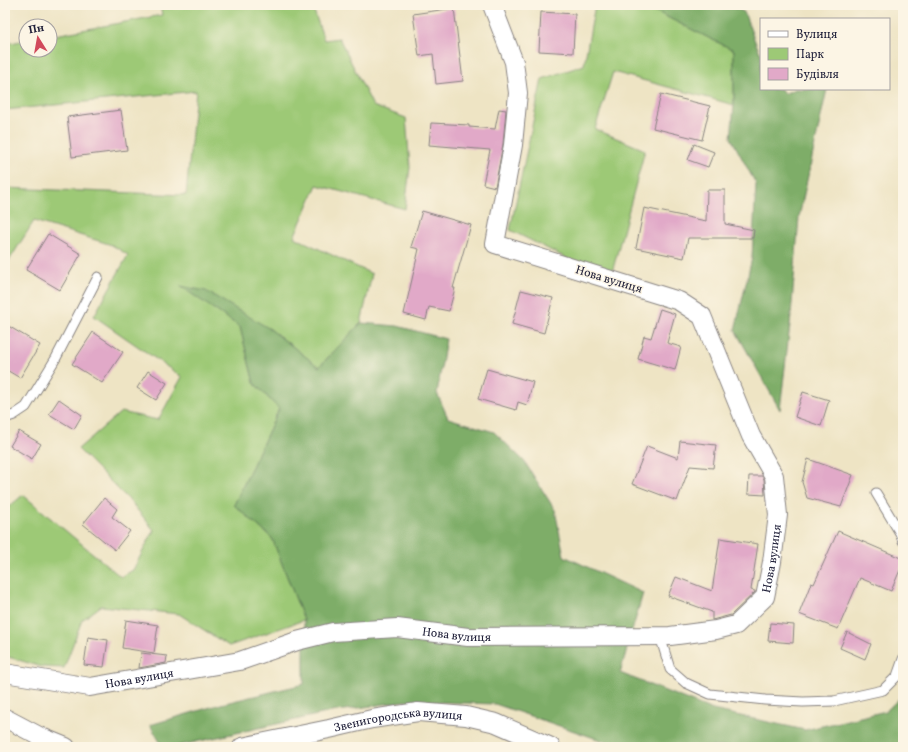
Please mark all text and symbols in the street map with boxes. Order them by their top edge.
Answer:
north arrow [18,18,58,58]
legend [760,18,890,90]
text: Пн [27,21,45,39]
text: Вулиця [796,27,837,43]
text: Парк [796,47,824,63]
text: Будівля [796,67,839,83]
street label: Нова вулиця [573,262,644,298]
street label: Нова вулиця [759,523,786,594]
street label: Нова вулиця [421,624,491,646]
street label: Нова вулиця [104,666,175,693]
street label: Звенигородська вулиця [332,705,463,737]

